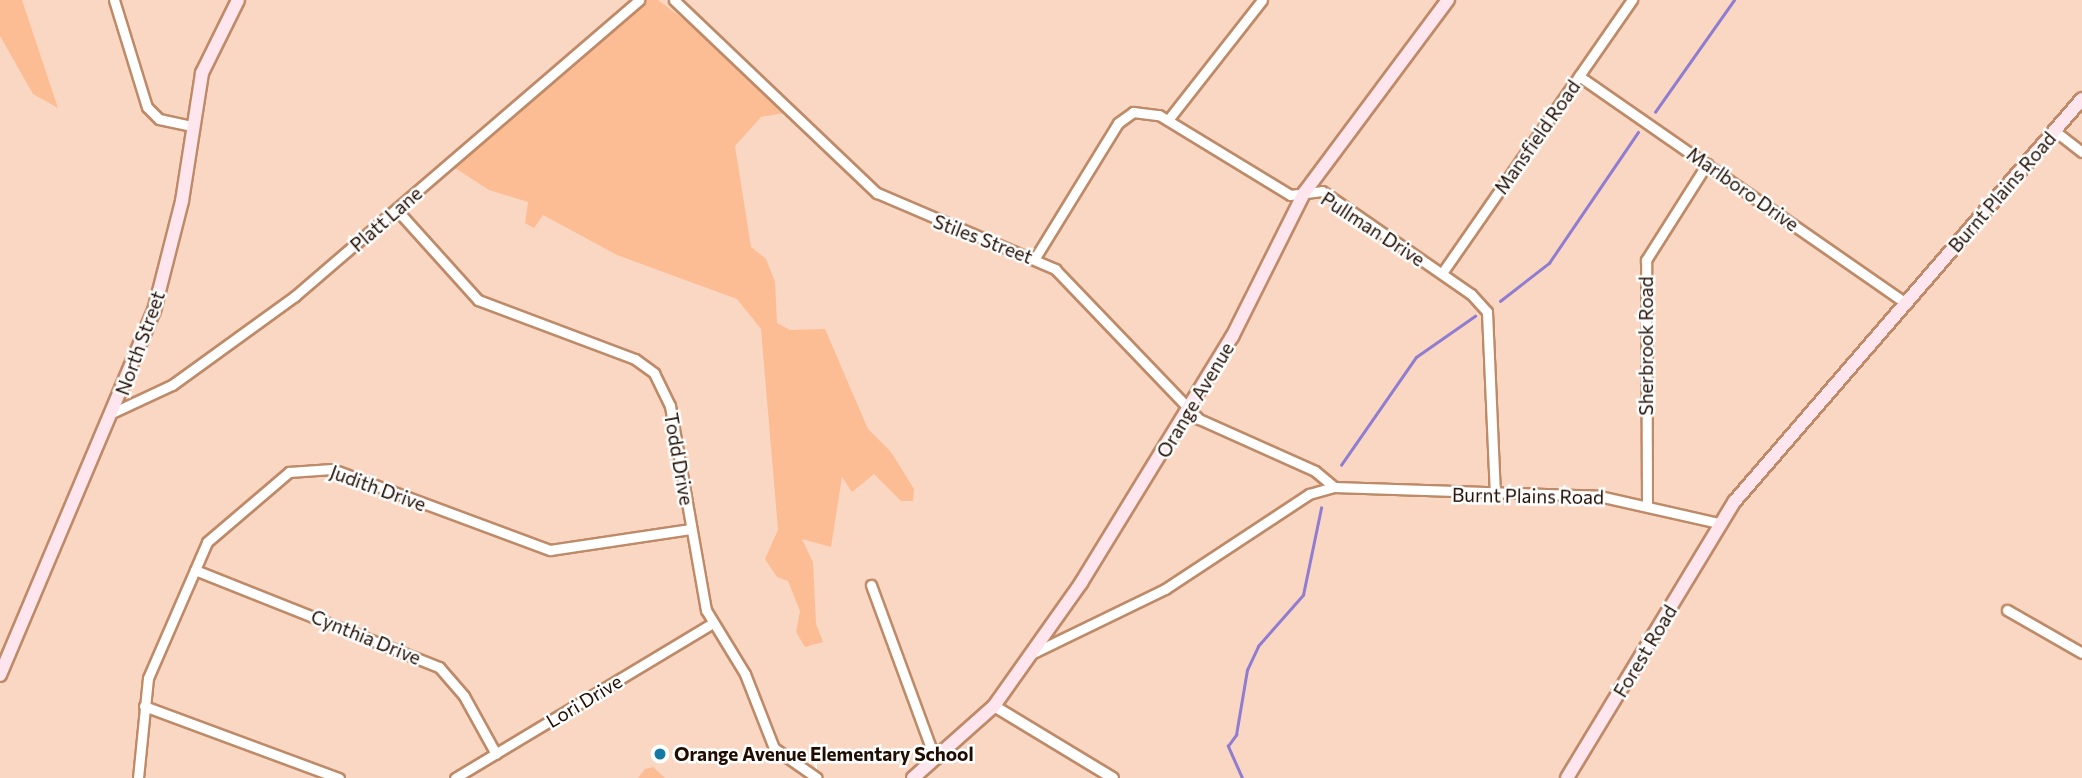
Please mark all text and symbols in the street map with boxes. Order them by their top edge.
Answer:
street label: Mansfield Road [1489,76,1585,198]
street label: Burnt Plains Road [1944,127,2060,257]
street label: Marlboro Drive [1683,142,1803,236]
street label: Platt Lane [345,182,427,256]
street label: Pullman Drive [1317,187,1429,271]
street label: Stiles Street [930,210,1036,268]
street label: Sherbrook Road [1635,276,1657,416]
street label: North Street [111,288,169,398]
street label: Orange Avenue [1152,338,1238,462]
street label: Todd Drive [660,411,698,507]
street label: Judith Drive [327,460,429,516]
street label: Burnt Plains Road [1452,483,1604,509]
street label: Forest Road [1609,601,1681,701]
street label: Cynthia Drive [308,605,424,669]
street label: Lori Drive [542,670,626,732]
place label: Orange Avenue Elementary School [674,743,974,765]
marker: Orange Avenue Elementary School [652,746,668,762]

